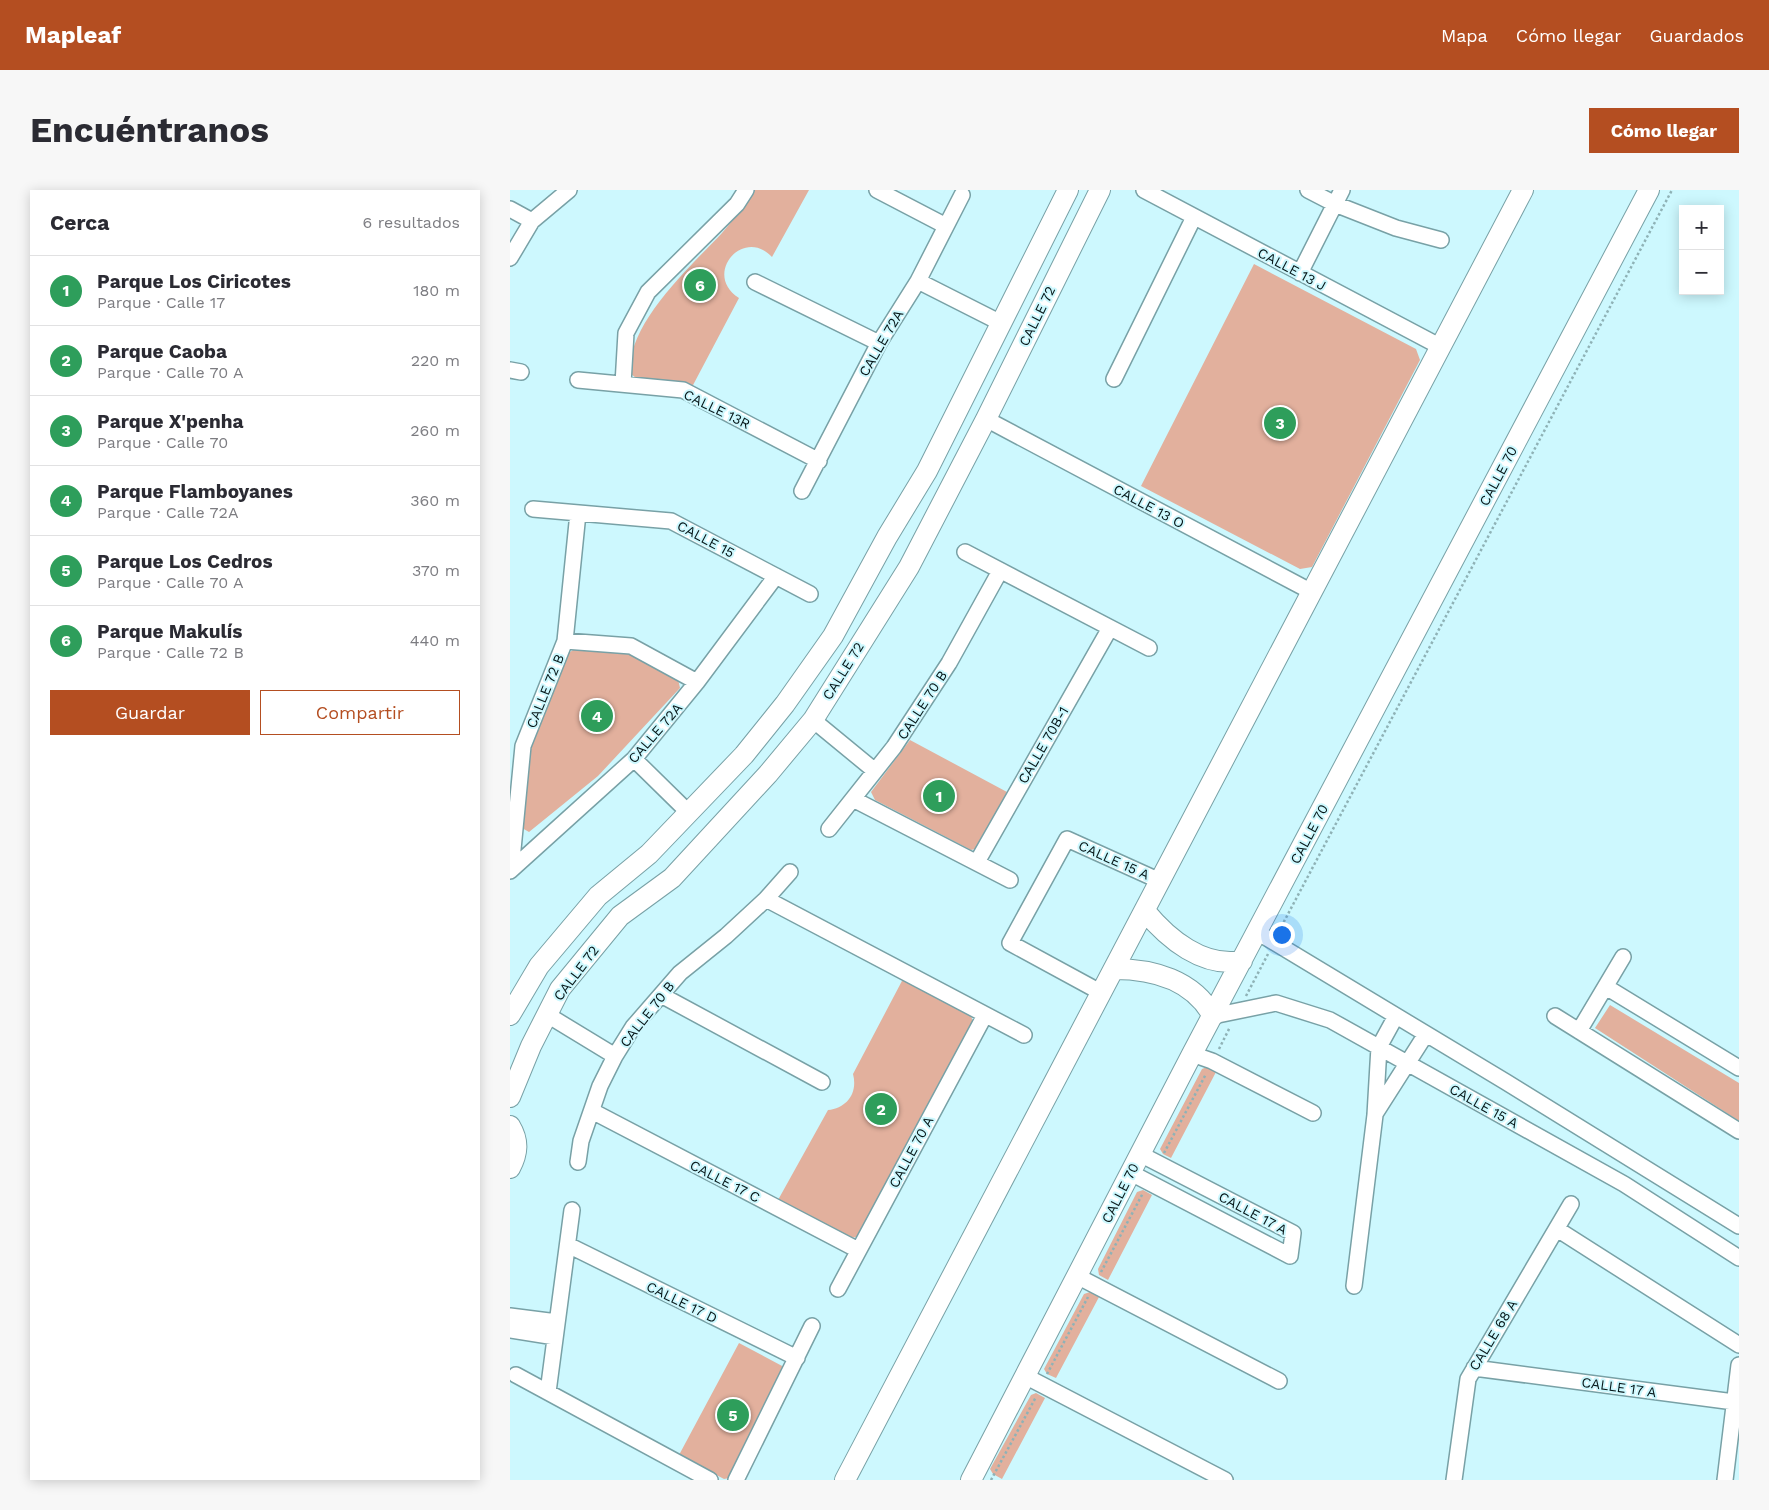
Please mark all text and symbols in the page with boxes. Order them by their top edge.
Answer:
text: Mapleaf [25,21,121,49]
text: Mapa [1441,25,1488,46]
text: Cómo llegar [1516,25,1622,46]
text: Guardados [1650,25,1744,46]
button: Cómo llegar [1589,108,1739,153]
text: Encuéntranos [30,109,269,151]
map controls [1679,205,1724,295]
button: + [1679,205,1724,250]
text: Cerca [50,210,109,235]
text: 6 resultados [363,213,460,232]
street label: CALLE 13 J [1255,244,1329,294]
button: − [1679,250,1724,295]
pin: 6 [684,266,716,304]
text: Parque Los Ciricotes [97,270,291,293]
text: 1 [63,281,69,300]
text: 180 m [413,281,460,300]
street label: CALLE 72 [1016,283,1058,349]
text: Parque · Calle 17 [97,293,225,312]
street label: CALLE 72A [856,307,906,379]
text: Parque Caoba [97,340,227,363]
text: 2 [61,351,71,370]
text: 220 m [411,351,460,370]
text: Parque · Calle 70 A [97,363,244,382]
street label: CALLE 13R [681,386,753,432]
pin: 3 [1264,404,1296,442]
text: Parque X'penha [97,410,244,433]
text: 3 [61,421,71,440]
text: 260 m [410,421,460,440]
text: Parque · Calle 70 [97,433,228,452]
street label: CALLE 70 [1476,444,1520,508]
text: Parque Flamboyanes [97,480,293,503]
street label: CALLE 13 O [1111,481,1187,531]
text: 4 [61,491,71,510]
text: 360 m [410,491,460,510]
text: Parque · Calle 72A [97,503,239,522]
street label: CALLE 15 [675,517,737,561]
text: Parque Los Cedros [97,550,273,573]
text: 5 [61,561,71,580]
text: 370 m [412,561,460,580]
text: Parque · Calle 70 A [97,573,244,592]
text: Parque Makulís [97,620,242,643]
text: 6 [61,631,71,650]
text: 440 m [410,631,460,650]
street label: CALLE 72 [819,639,867,703]
text: Parque · Calle 72 B [97,643,244,662]
street label: CALLE 72 B [523,652,567,730]
street label: CALLE 70 B [894,668,950,742]
button: Guardar [50,690,250,735]
button: Compartir [260,690,460,735]
pin: 4 [581,697,613,735]
street label: CALLE 72A [625,700,685,766]
street label: CALLE 70B-1 [1015,704,1071,786]
pin: 1 [923,777,955,815]
street label: CALLE 70 [1287,802,1331,866]
street label: CALLE 15 A [1076,837,1152,883]
your location [1269,922,1295,948]
street label: CALLE 72 [550,942,602,1004]
street label: CALLE 70 B [616,978,678,1050]
street label: CALLE 15 A [1447,1081,1521,1131]
pin: 2 [865,1090,897,1128]
street label: CALLE 70 A [886,1114,936,1190]
street label: CALLE 17 C [687,1157,763,1205]
street label: CALLE 70 [1098,1160,1142,1226]
street label: CALLE 17 A [1216,1188,1290,1238]
street label: CALLE 17 D [644,1278,720,1326]
street label: CALLE 68 A [1466,1297,1520,1373]
street label: CALLE 17 A [1581,1374,1657,1400]
pin: 5 [717,1396,749,1434]

